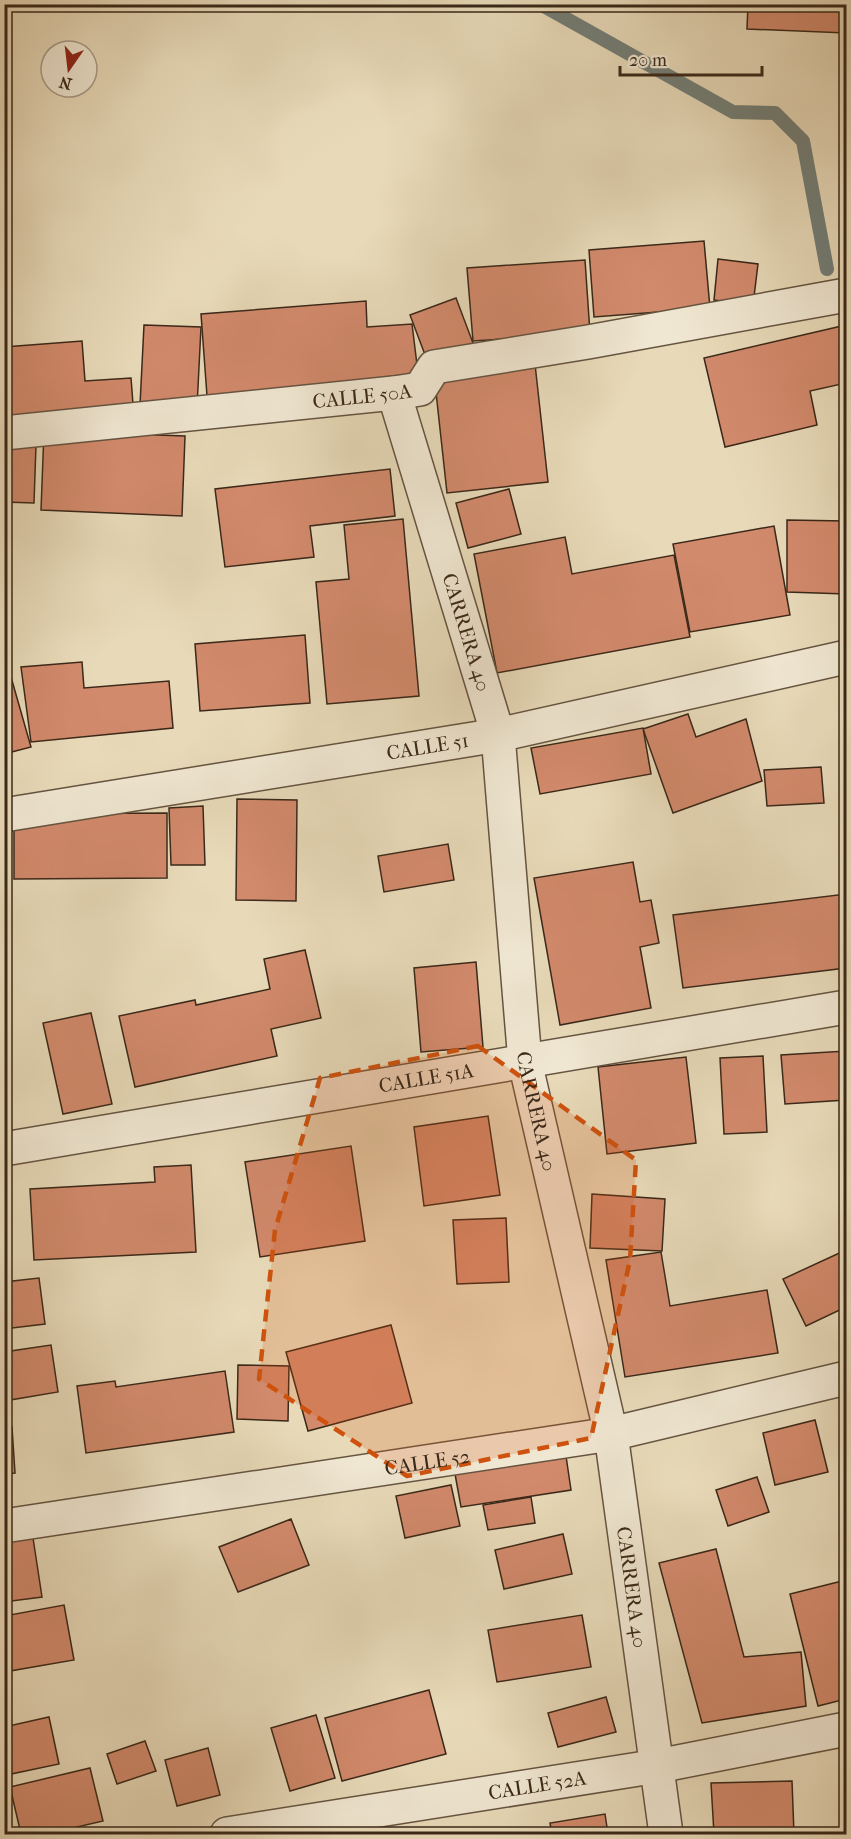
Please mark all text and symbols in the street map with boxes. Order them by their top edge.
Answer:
north arrow [39,39,99,99]
scale bar [620,39,762,77]
text: 20 m [629,50,667,71]
text: N [56,72,74,94]
street label: CALLE 50A [311,379,414,413]
street label: CARRERA 40 [437,570,495,694]
street label: CALLE 51 [385,729,470,765]
street label: CARRERA 40 [512,1050,561,1173]
street label: CALLE 51A [377,1059,476,1098]
street label: CALLE 52 [383,1445,471,1480]
street label: CARRERA 40 [612,1525,651,1649]
street label: CALLE 52A [487,1766,589,1805]

